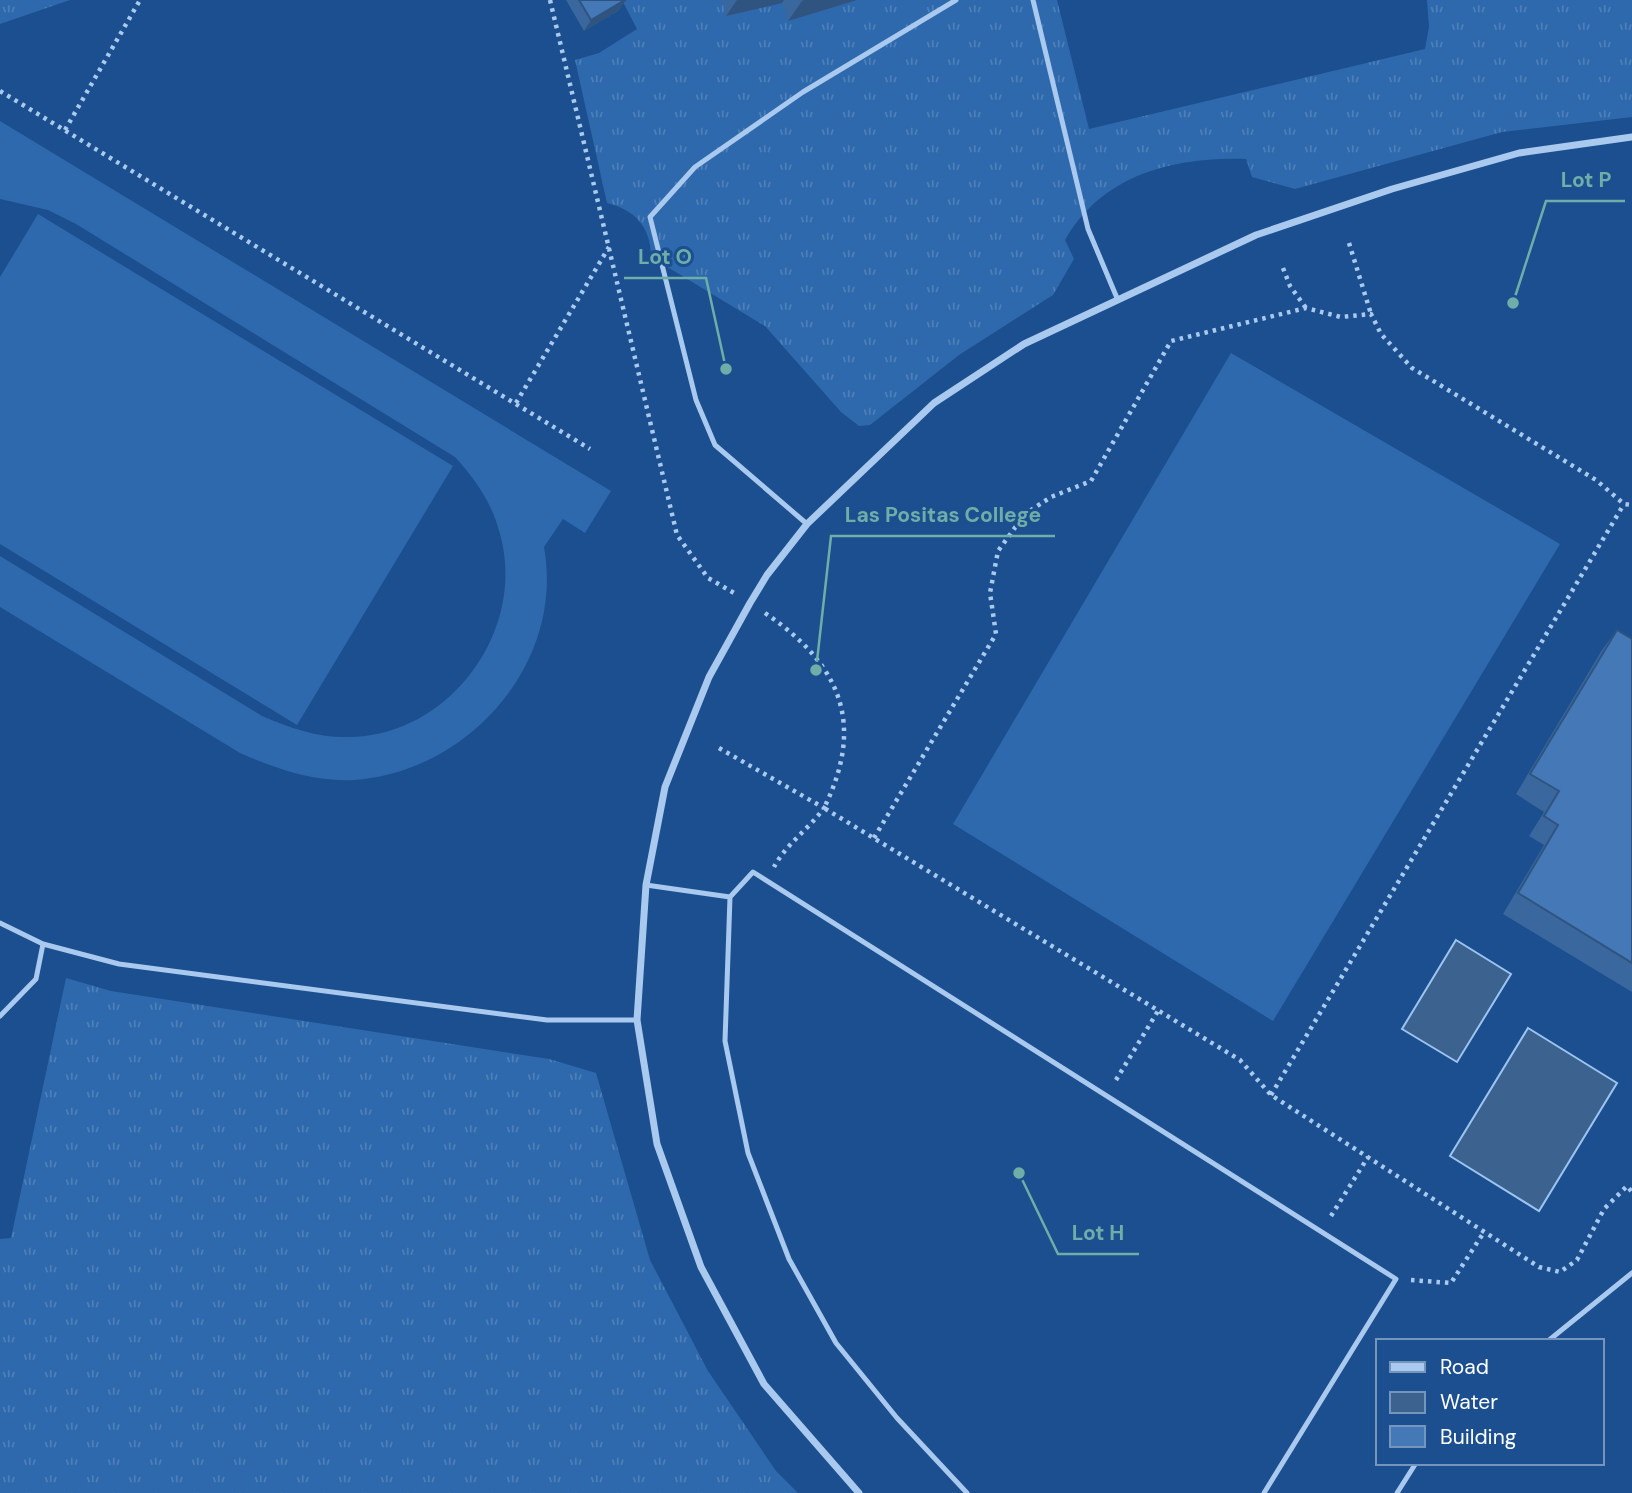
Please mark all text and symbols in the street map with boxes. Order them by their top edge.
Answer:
callout: Lot P [1546,159,1625,201]
text: Lot P [1561,166,1611,194]
callout: Lot O [624,236,706,278]
text: Lot O [638,243,692,271]
callout: Las Positas College [831,494,1055,536]
text: Las Positas College [845,501,1041,529]
callout: Lot H [1058,1212,1139,1254]
text: Lot H [1072,1219,1124,1247]
legend [1376,1339,1604,1465]
text: Road [1440,1353,1489,1381]
text: Water [1440,1388,1498,1416]
text: Building [1440,1423,1517,1451]

